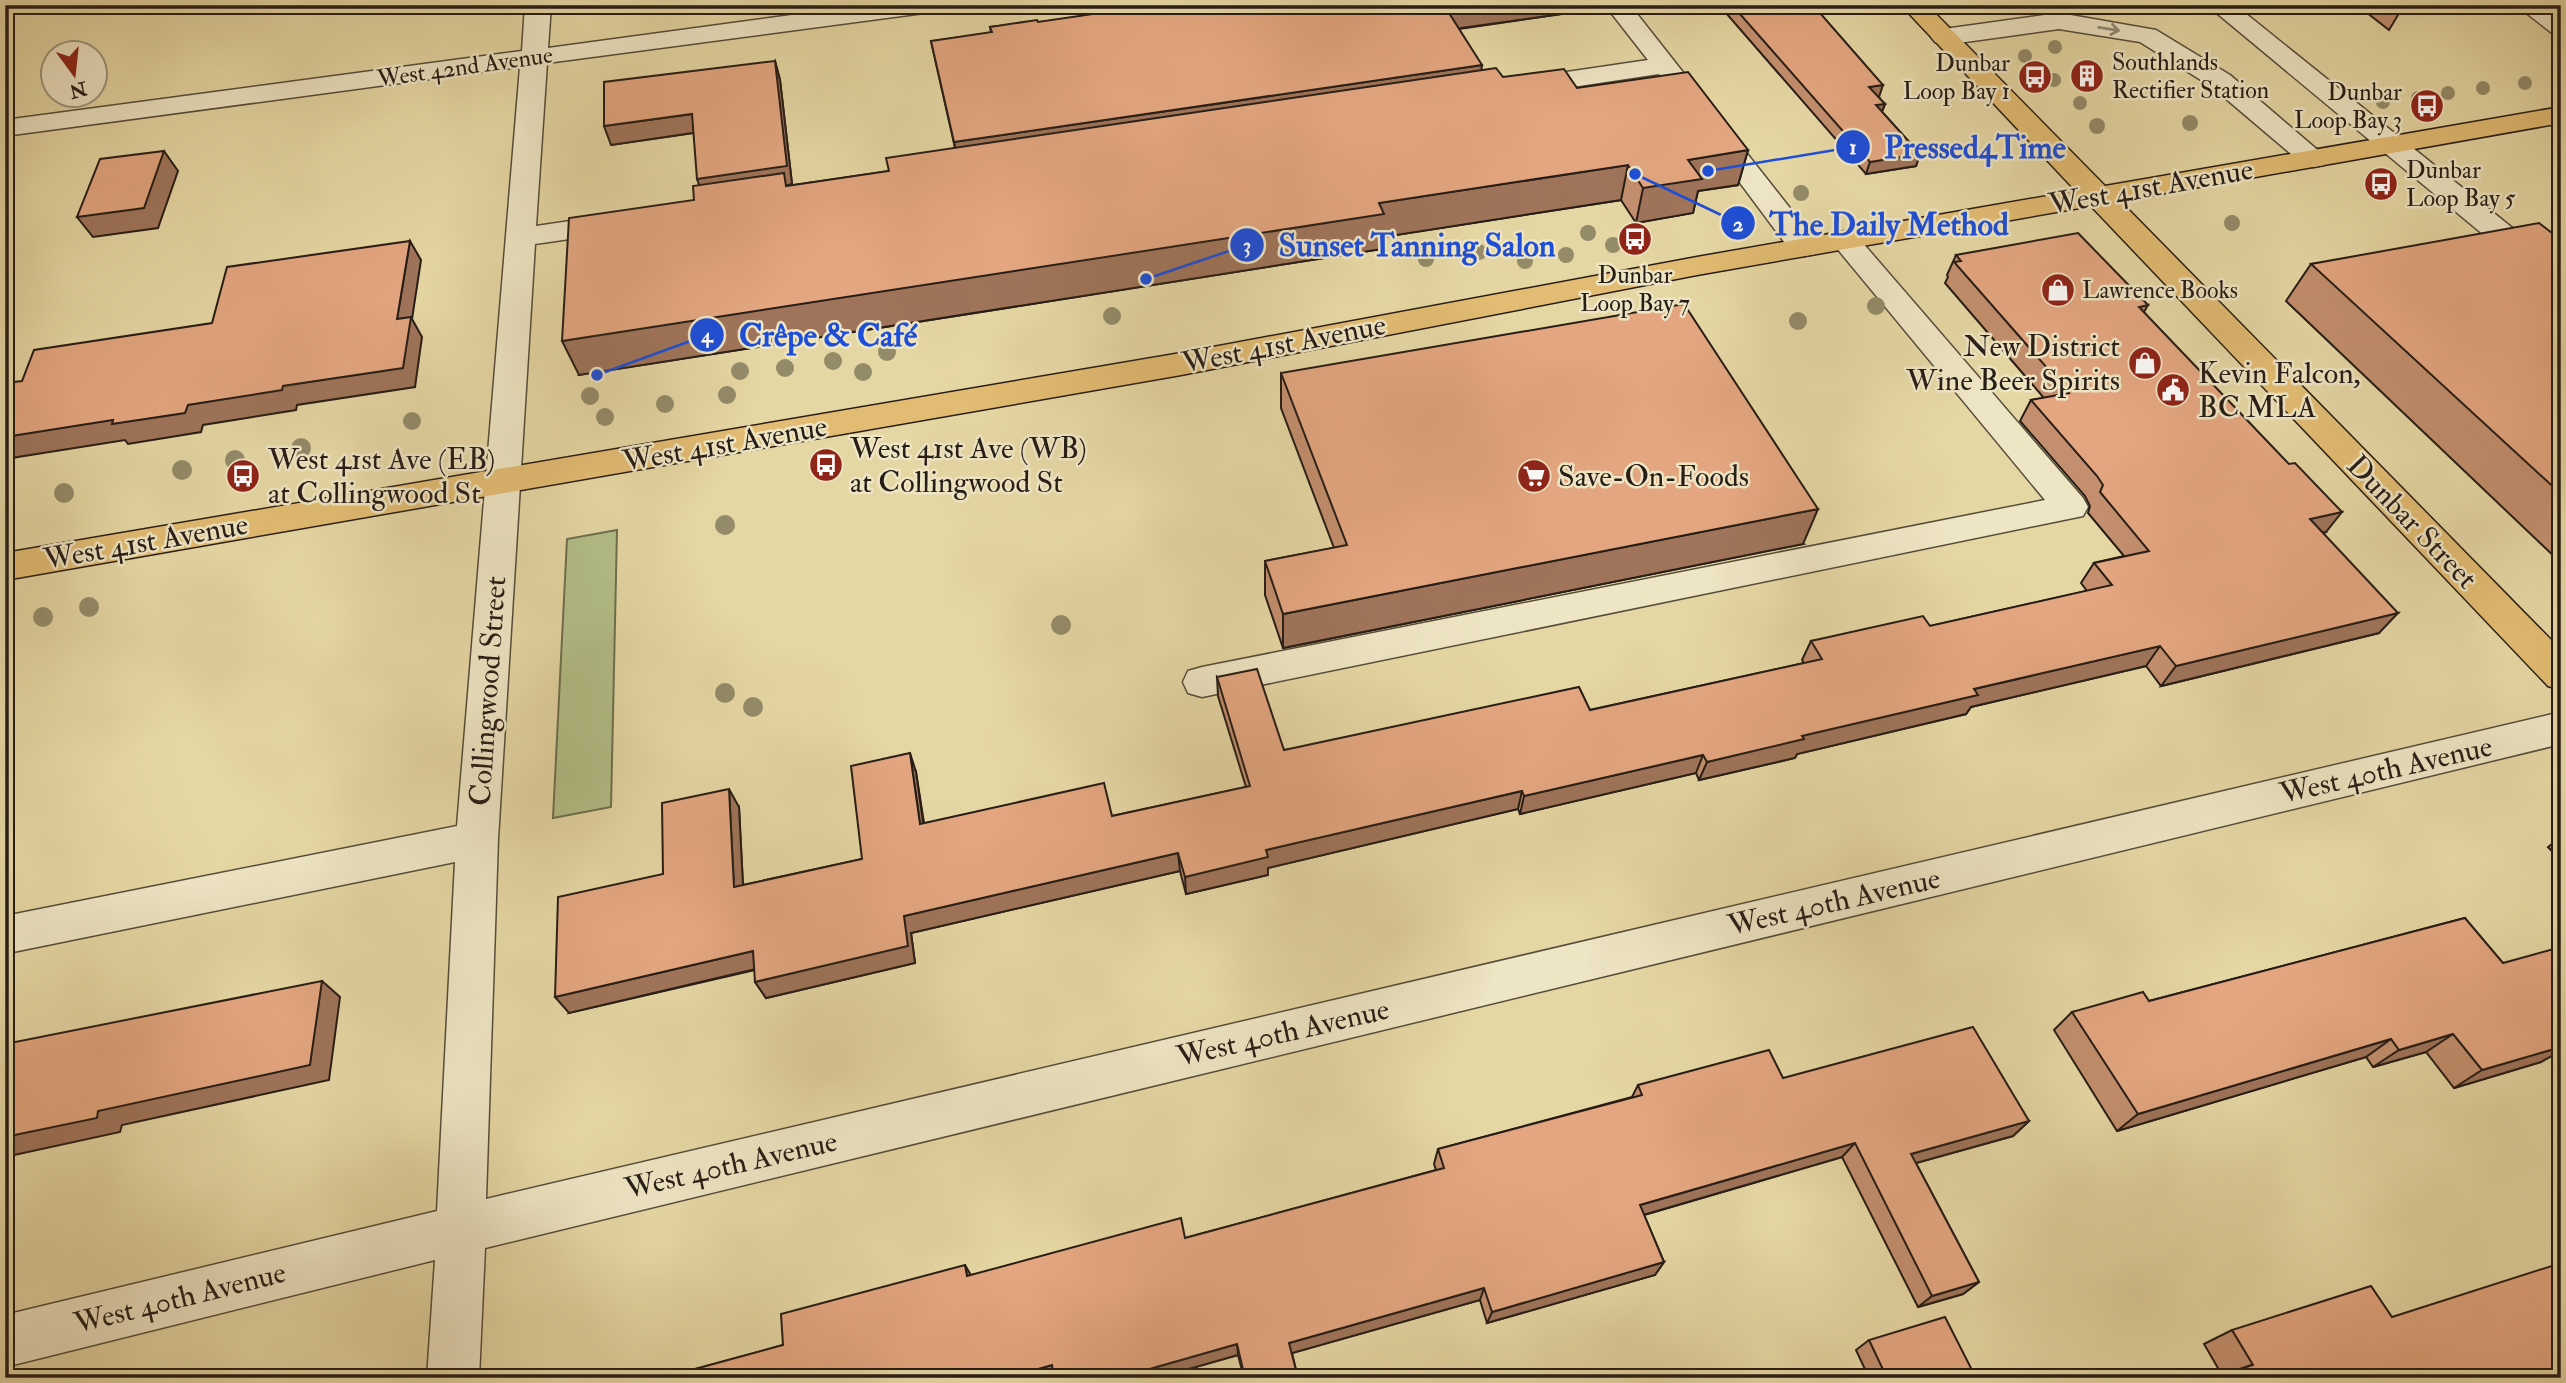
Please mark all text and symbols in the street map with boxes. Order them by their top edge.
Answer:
one-way arrow [2097,23,2120,36]
north arrow [38,38,108,108]
street label: West 42nd Avenue [374,39,555,95]
place label: Southlands Rectifier Station [2112,47,2269,106]
place label: Dunbar Loop Bay 1 [1903,48,2010,107]
building icon: Southlands Rectifier Station [2068,57,2106,95]
bus stop icon: Dunbar Loop Bay 1 [2016,58,2054,96]
text: N [66,75,90,104]
place label: Dunbar Loop Bay 3 [2294,77,2402,136]
bus stop icon: Dunbar Loop Bay 3 [2408,87,2446,125]
callout: Pressed4Time [1835,120,2080,173]
text: Pressed4Time [1884,128,2067,168]
text: 1 [1849,134,1857,161]
street label: West 41st Avenue [2045,151,2256,223]
place label: Dunbar Loop Bay 5 [2406,155,2516,214]
bus stop icon: Dunbar Loop Bay 5 [2362,165,2400,203]
callout: The Daily Method [1720,197,2023,250]
text: The Daily Method [1768,205,2009,245]
text: 2 [1733,211,1744,238]
callout: Sunset Tanning Salon [1229,218,1569,271]
bus stop icon: Dunbar Loop Bay 7 [1616,220,1654,258]
text: Sunset Tanning Salon [1279,226,1556,266]
text: 3 [1243,232,1251,259]
place label: Dunbar Loop Bay 7 [1580,260,1690,319]
shop icon: Lawrence Books [2039,271,2077,309]
place label: Lawrence Books [2082,275,2238,306]
street label: West 41st Avenue [1178,306,1389,382]
callout: Crêpe & Café [690,308,931,361]
text: Crêpe & Café [739,316,918,356]
text: 4 [700,322,714,349]
place label: New District Wine Beer Spirits [1905,328,2120,399]
shop icon: New District Wine Beer Spirits [2126,344,2164,382]
place label: Kevin Falcon, BC MLA [2198,355,2361,426]
public building icon: Kevin Falcon, BC MLA [2154,371,2192,409]
street label: West 41st Avenue [619,408,830,480]
place label: West 41st Ave (WB) at Collingwood St [849,430,1087,501]
place label: West 41st Ave (EB) at Collingwood St [267,441,495,512]
bus stop icon: West 41st Ave (WB) at Collingwood St [807,446,845,484]
street label: Dunbar Street [2339,447,2485,597]
bus stop icon: West 41st Ave (EB) at Collingwood St [224,457,262,495]
supermarket icon: Save-On-Foods [1515,457,1553,495]
place label: Save-On-Foods [1558,458,1749,495]
street label: West 41st Avenue [40,506,251,578]
street label: Collingwood Street [462,574,515,807]
street label: West 40th Avenue [2275,728,2496,813]
street label: West 40th Avenue [1723,860,1944,945]
street label: West 40th Avenue [1172,991,1393,1076]
street label: West 40th Avenue [620,1123,841,1208]
street label: West 40th Avenue [69,1254,290,1342]

